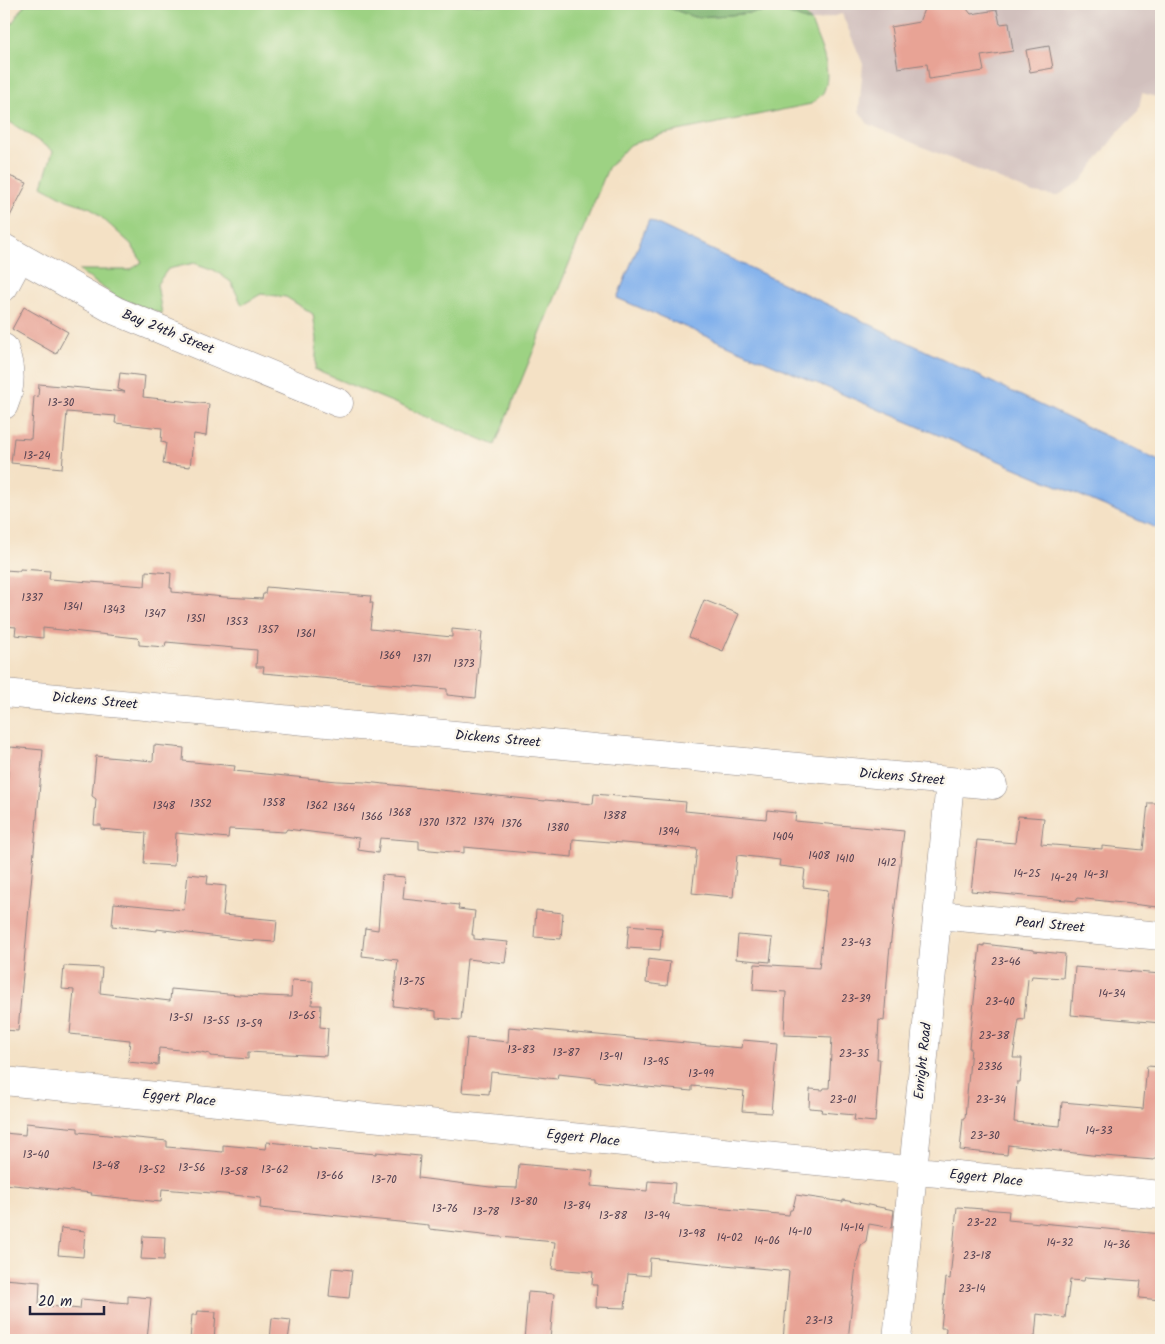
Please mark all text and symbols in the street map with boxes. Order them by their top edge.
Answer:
street label: Bay 24th Street [119,304,218,361]
house number: 13-30 [48,394,75,412]
house number: 13-24 [23,447,51,465]
house number: 1337 [21,589,43,607]
house number: 1341 [63,598,83,616]
house number: 1343 [103,601,125,619]
house number: 1347 [145,605,166,623]
house number: 1351 [186,610,206,628]
house number: 1353 [226,613,248,631]
house number: 1357 [258,621,279,639]
house number: 1361 [296,625,316,643]
house number: 1369 [379,647,401,665]
house number: 1371 [413,650,431,668]
house number: 1373 [453,655,475,673]
street label: Dickens Street [51,686,139,716]
street label: Dickens Street [454,724,542,754]
street label: Dickens Street [858,762,946,792]
house number: 1358 [263,794,286,812]
house number: 1352 [190,795,212,813]
house number: 1348 [153,797,176,815]
house number: 1362 [306,797,328,815]
house number: 1364 [333,799,355,817]
house number: 1368 [389,804,412,822]
house number: 1388 [604,807,627,825]
house number: 1366 [361,808,383,826]
house number: 1372 [445,813,467,831]
house number: 1374 [474,813,494,831]
house number: 1370 [419,814,440,832]
house number: 1376 [502,815,522,833]
house number: 1380 [547,819,569,837]
house number: 1394 [658,823,680,841]
house number: 1404 [772,828,794,846]
house number: 1408 [808,847,830,865]
house number: 1410 [836,850,855,868]
house number: 1412 [877,854,897,872]
house number: 14-25 [1014,865,1042,883]
house number: 14-31 [1084,866,1108,884]
house number: 14-29 [1051,869,1078,887]
street label: Pearl Street [1014,911,1086,939]
house number: 23-43 [841,934,871,952]
house number: 23-46 [991,953,1021,971]
house number: 13-75 [399,973,426,991]
house number: 14-34 [1099,985,1125,1003]
house number: 23-39 [841,990,871,1008]
house number: 23-40 [985,993,1015,1011]
house number: 13-65 [289,1007,316,1025]
house number: 13-51 [169,1009,193,1027]
house number: 13-55 [203,1012,230,1030]
house number: 13-59 [236,1015,263,1033]
street label: Enright Road [908,1021,938,1100]
house number: 23-38 [979,1027,1010,1045]
house number: 13-83 [507,1041,535,1059]
house number: 13-87 [553,1044,580,1062]
house number: 23-35 [839,1045,870,1063]
house number: 13-91 [599,1048,623,1066]
house number: 13-95 [643,1053,670,1071]
house number: 2336 [977,1058,1003,1076]
house number: 13-99 [688,1065,714,1083]
street label: Eggert Place [141,1083,217,1113]
house number: 23-01 [830,1091,856,1109]
house number: 23-34 [976,1091,1006,1109]
house number: 14-33 [1085,1122,1113,1140]
street label: Eggert Place [545,1123,621,1153]
house number: 23-30 [970,1127,1000,1145]
house number: 13-40 [23,1146,50,1164]
house number: 13-48 [92,1157,120,1175]
house number: 13-56 [179,1159,205,1177]
house number: 13-52 [138,1161,166,1179]
house number: 13-62 [261,1161,289,1179]
house number: 13-58 [220,1163,248,1181]
street label: Eggert Place [948,1163,1024,1193]
house number: 13-66 [316,1167,344,1185]
house number: 13-70 [371,1171,397,1189]
house number: 13-80 [511,1193,538,1211]
house number: 13-84 [563,1197,591,1215]
house number: 13-76 [432,1200,458,1218]
house number: 13-78 [473,1203,500,1221]
house number: 13-88 [599,1207,627,1225]
house number: 13-94 [644,1207,670,1225]
house number: 23-22 [967,1214,997,1232]
house number: 14-14 [840,1219,864,1237]
house number: 14-10 [788,1223,812,1241]
house number: 13-98 [679,1225,706,1243]
house number: 14-02 [717,1229,743,1247]
house number: 14-06 [754,1232,780,1250]
house number: 14-32 [1046,1234,1074,1252]
house number: 14-36 [1104,1236,1130,1254]
house number: 23-18 [963,1247,991,1265]
house number: 23-14 [958,1280,986,1298]
scale bar [30,1284,104,1316]
text: 20 m [38,1290,72,1314]
house number: 23-13 [805,1312,833,1330]

